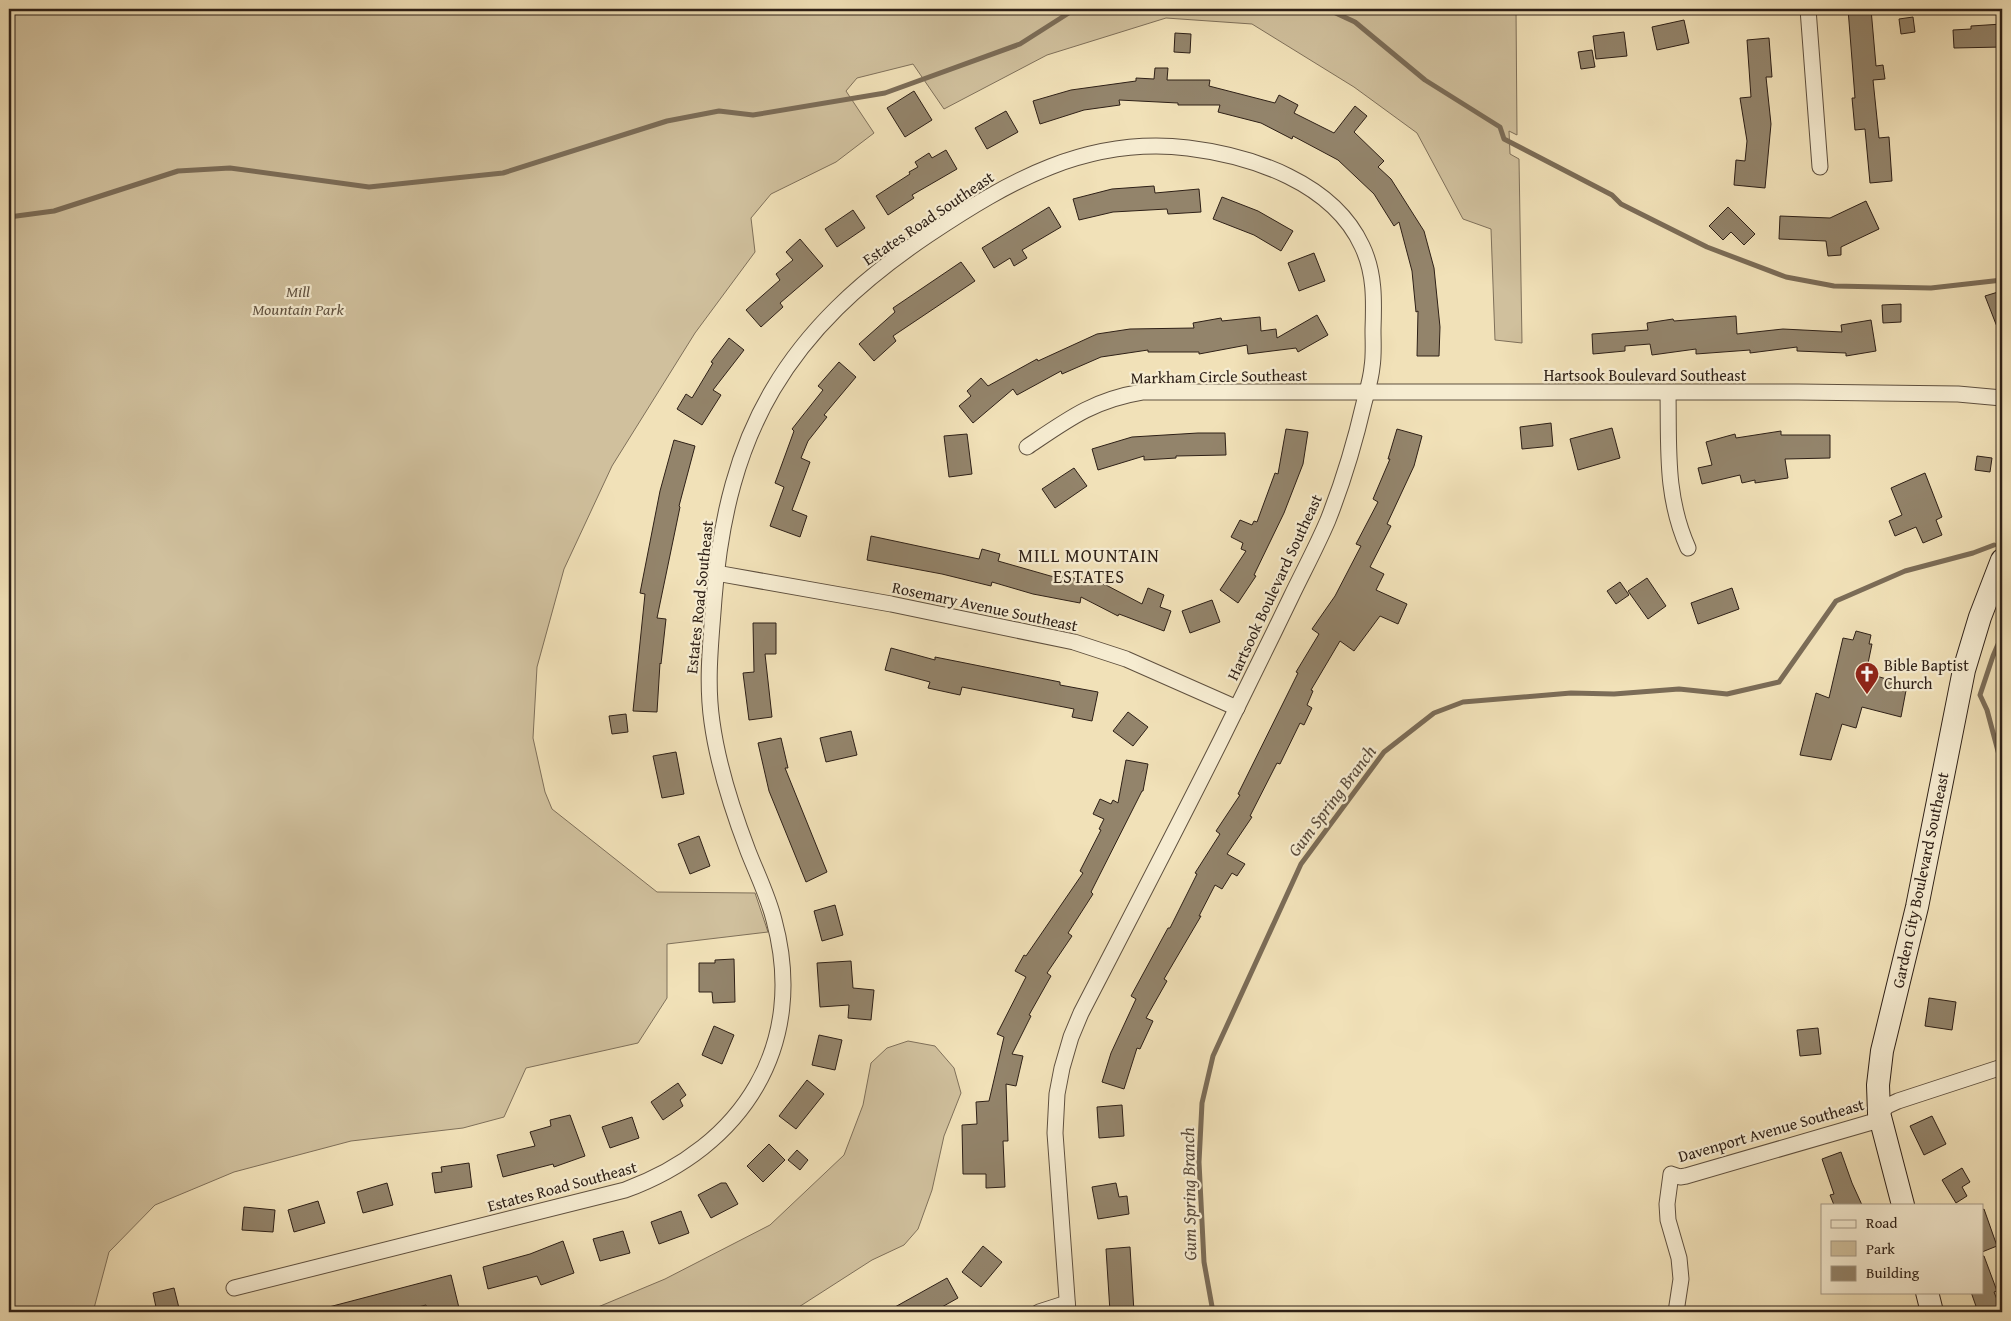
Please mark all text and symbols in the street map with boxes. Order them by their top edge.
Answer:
street label: Estates Road Southeast [857,165,999,271]
park label: Mill Mountain Park [252,279,344,321]
street label: Markham Circle Southeast [1130,362,1308,390]
street label: Hartsook Boulevard Southeast [1544,363,1747,387]
street label: Hartsook Boulevard Southeast [1220,490,1328,684]
street label: Estates Road Southeast [679,519,719,675]
district label: MILL MOUNTAIN ESTATES [1018,542,1160,590]
street label: Rosemary Avenue Southeast [890,575,1080,637]
place label: Bible Baptist Church [1884,653,1969,695]
church icon: Bible Baptist Church [1854,661,1880,695]
water label: Gum Spring Branch [1281,739,1383,862]
street label: Garden City Boulevard Southeast [1885,769,1955,990]
street label: Davenport Avenue Southeast [1675,1092,1867,1168]
water label: Gum Spring Branch [1174,1127,1203,1261]
street label: Estates Road Southeast [485,1154,640,1218]
legend [1821,1204,1984,1294]
text: Road [1866,1212,1897,1233]
text: Park [1866,1238,1895,1259]
text: Building [1866,1262,1920,1283]

